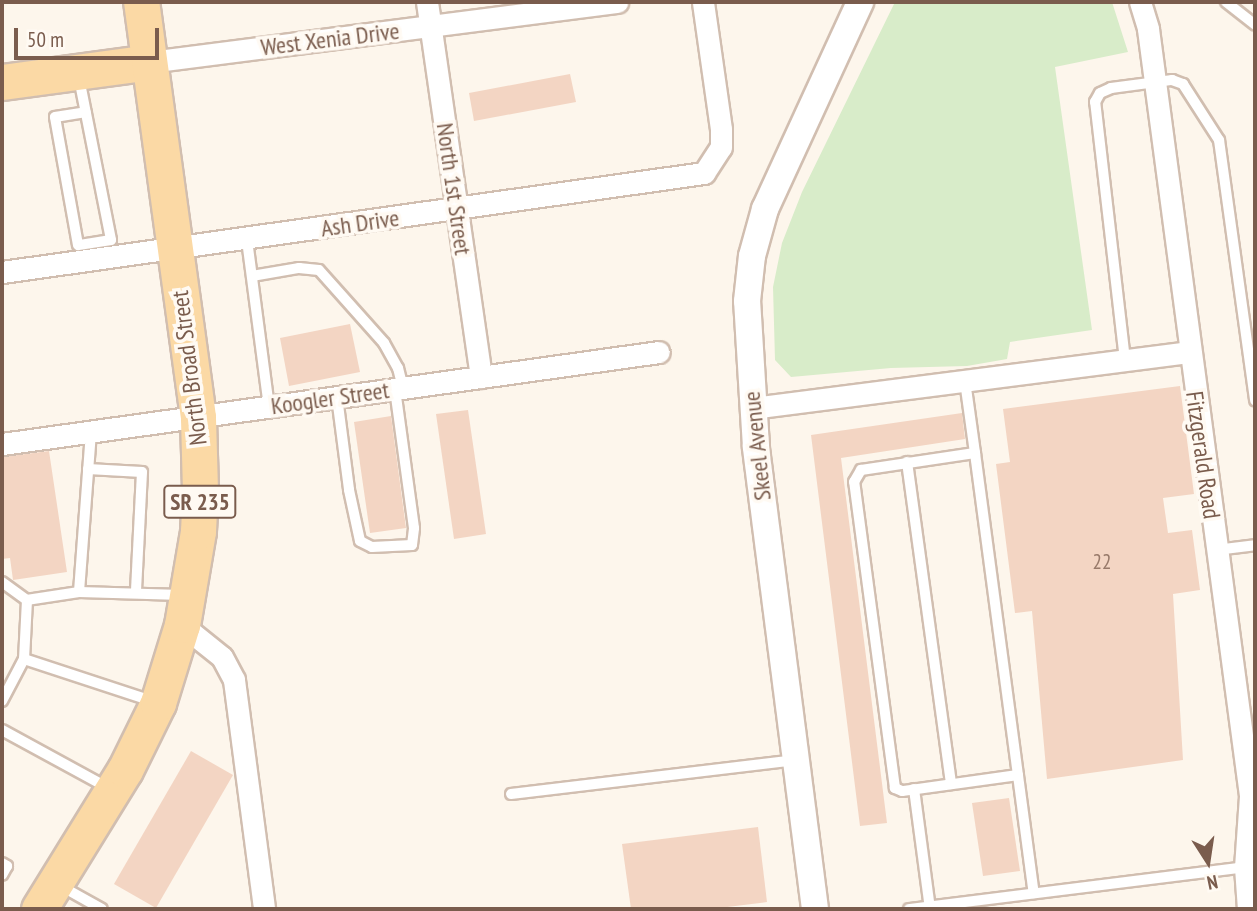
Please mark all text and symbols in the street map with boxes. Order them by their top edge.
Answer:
scale bar [18,14,163,58]
street label: West Xenia Drive [259,16,401,62]
text: 50 m [27,26,64,53]
street label: North 1st Street [430,121,478,257]
street label: Ash Drive [319,203,401,243]
street label: North Broad Street [165,289,213,447]
street label: Koogler Street [269,375,391,421]
street label: Fitzgerald Road [1180,389,1226,521]
street label: Skeel Avenue [737,390,777,502]
road number: SR 235 [163,482,237,522]
house number: 22 [1093,549,1111,575]
north arrow [1173,827,1243,897]
text: N [1205,870,1220,895]

